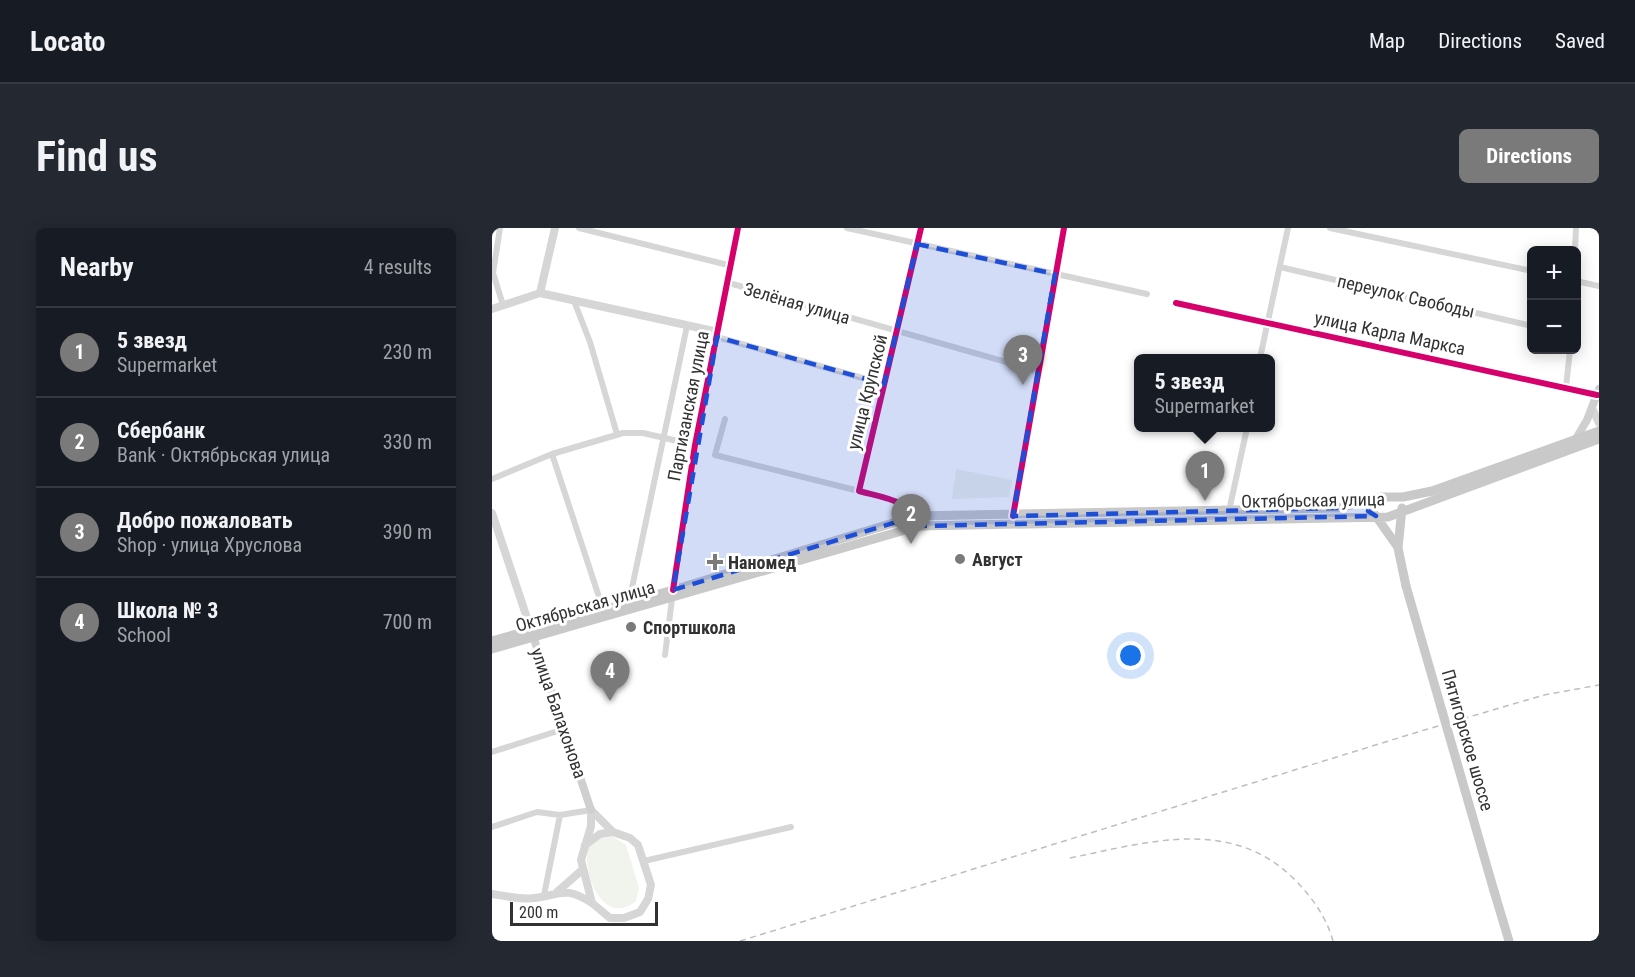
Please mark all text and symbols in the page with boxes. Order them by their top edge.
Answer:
text: Locato [30,25,106,58]
text: Map [1369,29,1405,53]
text: Directions [1438,29,1522,53]
text: Saved [1555,29,1605,53]
button: Directions [1459,129,1599,183]
text: Find us [36,132,157,181]
map controls [1527,246,1581,354]
button: + [1527,246,1581,300]
text: Nearby [60,252,134,282]
text: 4 results [364,255,432,279]
street label: переулок Свободы [1335,270,1477,322]
street label: Зелёная улица [741,278,853,328]
button: − [1527,300,1581,354]
street label: улица Карла Маркса [1313,307,1467,359]
text: 5 звезд [117,328,187,353]
street label: Партизанская улица [663,329,713,483]
street label: улица Крупской [843,332,891,452]
pin: 3 [1004,336,1042,385]
text: 1 [74,340,85,364]
text: 230 m [383,340,432,364]
text: Supermarket [117,353,217,377]
popup [1134,354,1275,432]
text: 5 звезд [1154,369,1224,394]
text: Supermarket [1154,394,1255,418]
text: Сбербанк [117,418,205,443]
text: 2 [74,430,85,454]
text: 330 m [383,430,432,454]
text: Bank · Октябрьская улица [117,443,330,467]
pin: 1 [1186,452,1224,501]
street label: Октябрьская улица [1241,488,1385,512]
pin: 2 [892,494,930,544]
text: Добро пожаловать [117,508,293,533]
text: 3 [74,520,85,544]
text: 390 m [383,520,432,544]
text: Shop · улица Хруслова [117,533,302,557]
place label: Август [972,549,1023,570]
place label: Наномед [728,552,796,573]
marker: Август [953,552,967,566]
marker: Наномед [706,553,724,571]
street label: Октябрьская улица [513,576,657,636]
text: Школа № 3 [117,598,218,623]
text: 4 [74,610,85,634]
text: 700 m [383,610,432,634]
place label: Спортшкола [643,617,736,638]
marker: Спортшкола [624,620,638,634]
text: School [117,623,171,647]
your location [1116,641,1145,670]
street label: улица Балахонова [527,645,591,781]
pin: 4 [590,652,630,701]
street label: Пятигорское шоссе [1438,667,1498,813]
scale bar [510,899,658,926]
text: 200 m [519,903,558,922]

